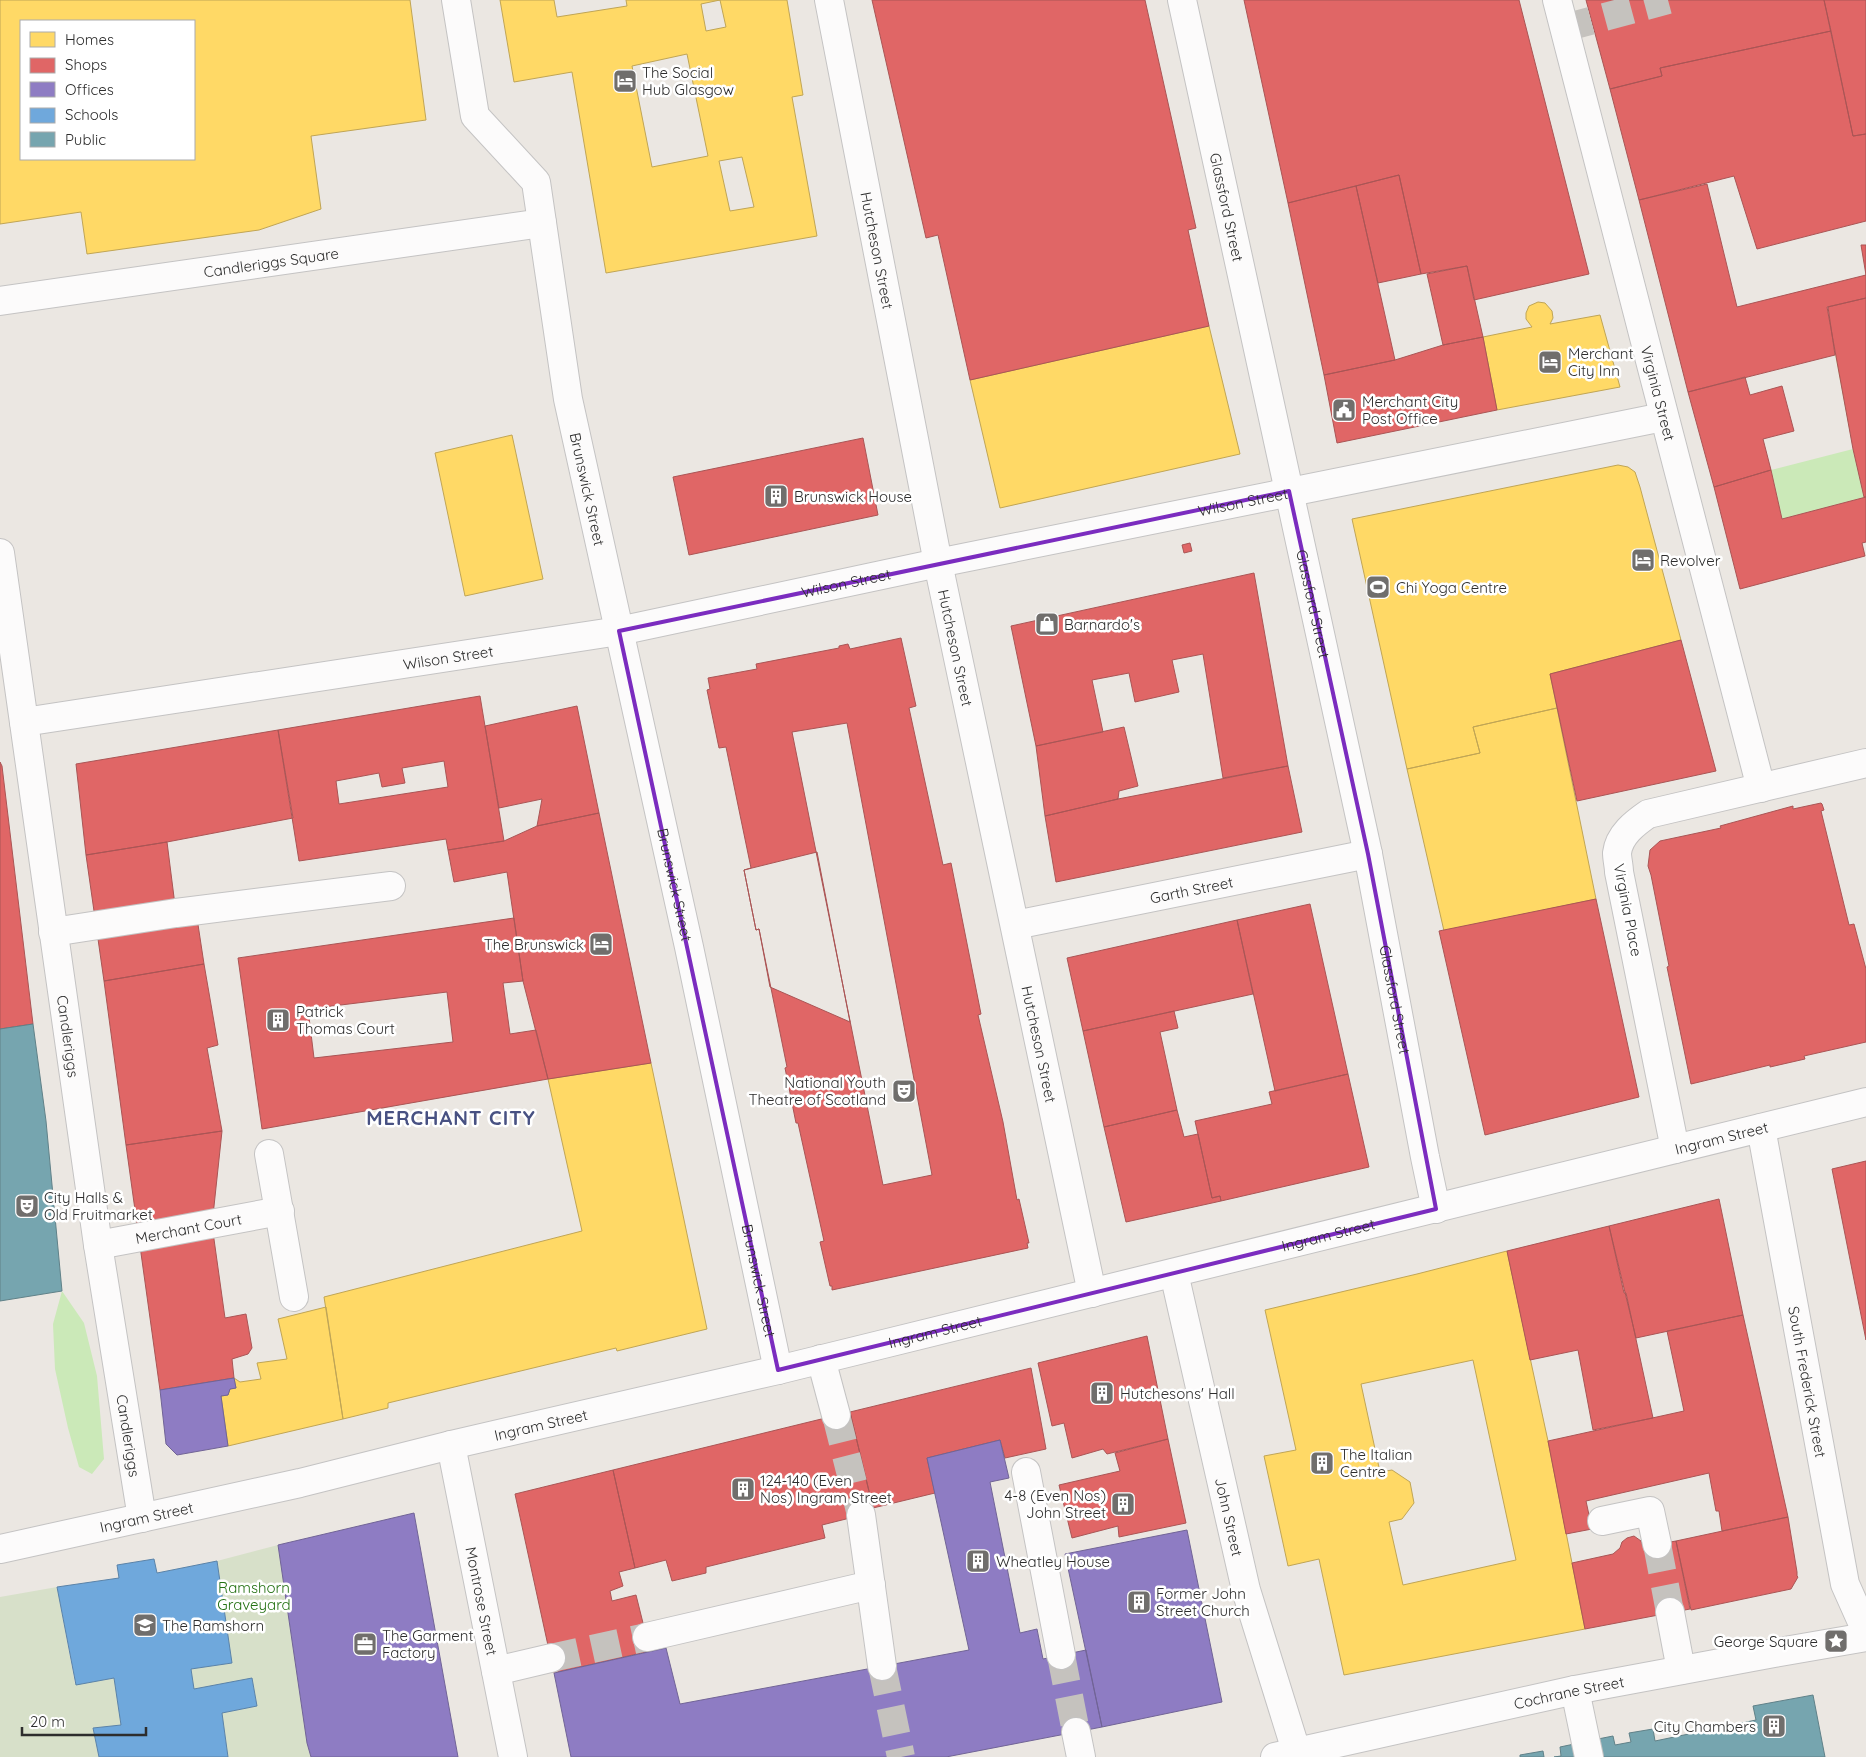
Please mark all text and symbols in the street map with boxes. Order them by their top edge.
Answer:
legend [20,20,195,160]
text: Homes [65,30,114,49]
text: Shops [65,55,107,74]
place label: The Social Hub Glasgow [642,63,734,99]
hotel icon: The Social Hub Glasgow [612,68,638,94]
text: Offices [65,80,114,99]
text: Schools [65,105,118,124]
text: Public [65,130,106,149]
street label: Glassford Street [1206,151,1248,263]
street label: Hutcheson Street [857,190,898,311]
street label: Candleriggs Square [202,243,340,281]
place label: Merchant City Inn [1568,344,1633,380]
street label: Virginia Street [1637,344,1680,443]
hotel icon: Merchant City Inn [1537,349,1563,375]
place label: Merchant City Post Office [1362,392,1458,428]
public building icon: Merchant City Post Office [1331,397,1357,423]
street label: Brunswick Street [566,431,610,547]
building icon: Brunswick House [763,483,789,509]
street label: Wilson Street [1196,483,1289,520]
place label: Brunswick House [794,487,912,506]
hotel icon: Revolver [1630,547,1656,573]
street label: Glassford Street [1292,548,1335,660]
place label: Revolver [1660,551,1721,570]
street label: Wilson Street [799,564,893,601]
sports icon: Chi Yoga Centre [1365,574,1391,600]
place label: Chi Yoga Centre [1396,578,1507,597]
street label: Hutcheson Street [934,587,977,708]
shop icon: Barnardo's [1034,611,1060,637]
place label: Barnardo's [1064,615,1140,634]
street label: Wilson Street [402,641,495,673]
street label: Brunswick Street [654,826,697,943]
street label: Virginia Place [1610,862,1646,958]
street label: Garth Street [1148,872,1235,907]
hotel icon: The Brunswick [588,931,614,957]
place label: The Brunswick [484,935,584,954]
street label: Glassford Street [1376,943,1415,1056]
street label: Hutcheson Street [1018,984,1061,1104]
street label: Candleriggs [53,994,84,1079]
place label: Patrick Thomas Court [296,1002,395,1038]
building icon: Patrick Thomas Court [265,1007,291,1033]
place label: National Youth Theatre of Scotland [748,1073,886,1109]
theatre icon: National Youth Theatre of Scotland [891,1078,917,1104]
district label: MERCHANT CITY [366,1105,536,1130]
street label: Ingram Street [1673,1117,1770,1158]
place label: City Halls & Old Fruitmarket [44,1188,153,1224]
theatre icon: City Halls & Old Fruitmarket [14,1193,40,1219]
street label: Merchant Court [134,1209,243,1247]
street label: Ingram Street [1280,1214,1377,1255]
street label: Brunswick Street [738,1222,780,1339]
street label: South Frederick Street [1784,1304,1831,1459]
street label: Ingram Street [886,1311,984,1352]
building icon: Hutchesons' Hall [1089,1380,1115,1406]
place label: Hutchesons' Hall [1120,1384,1235,1403]
street label: Candleriggs [113,1393,145,1478]
street label: Ingram Street [492,1404,589,1444]
place label: The Italian Centre [1340,1445,1413,1481]
building icon: The Italian Centre [1309,1450,1335,1476]
place label: 124-140 (Even Nos) Ingram Street [760,1471,892,1507]
building icon: 124-140 (Even Nos) Ingram Street [730,1476,756,1502]
street label: John Street [1211,1476,1247,1558]
place label: 4-8 (Even Nos) John Street [1004,1486,1106,1522]
building icon: 4-8 (Even Nos) John Street [1110,1491,1136,1517]
street label: Ingram Street [98,1497,195,1536]
street label: Montrose Street [462,1545,502,1657]
building icon: Wheatley House [965,1548,991,1574]
place label: Wheatley House [996,1552,1110,1571]
park label: Ramshorn Graveyard [217,1578,291,1614]
place label: Former John Street Church [1156,1584,1250,1620]
building icon: Former John Street Church [1126,1589,1152,1615]
school or university icon: The Ramshorn [132,1612,158,1638]
place label: The Ramshorn [162,1616,264,1635]
place label: The Garment Factory [382,1626,474,1662]
place icon: George Square [1823,1628,1849,1654]
office icon: The Garment Factory [352,1631,378,1657]
place label: George Square [1714,1632,1818,1651]
street label: Cochrane Street [1512,1672,1626,1713]
scale bar [22,1704,146,1736]
text: 20 m [30,1712,65,1731]
building icon: City Chambers [1761,1713,1787,1739]
place label: City Chambers [1654,1717,1756,1736]

